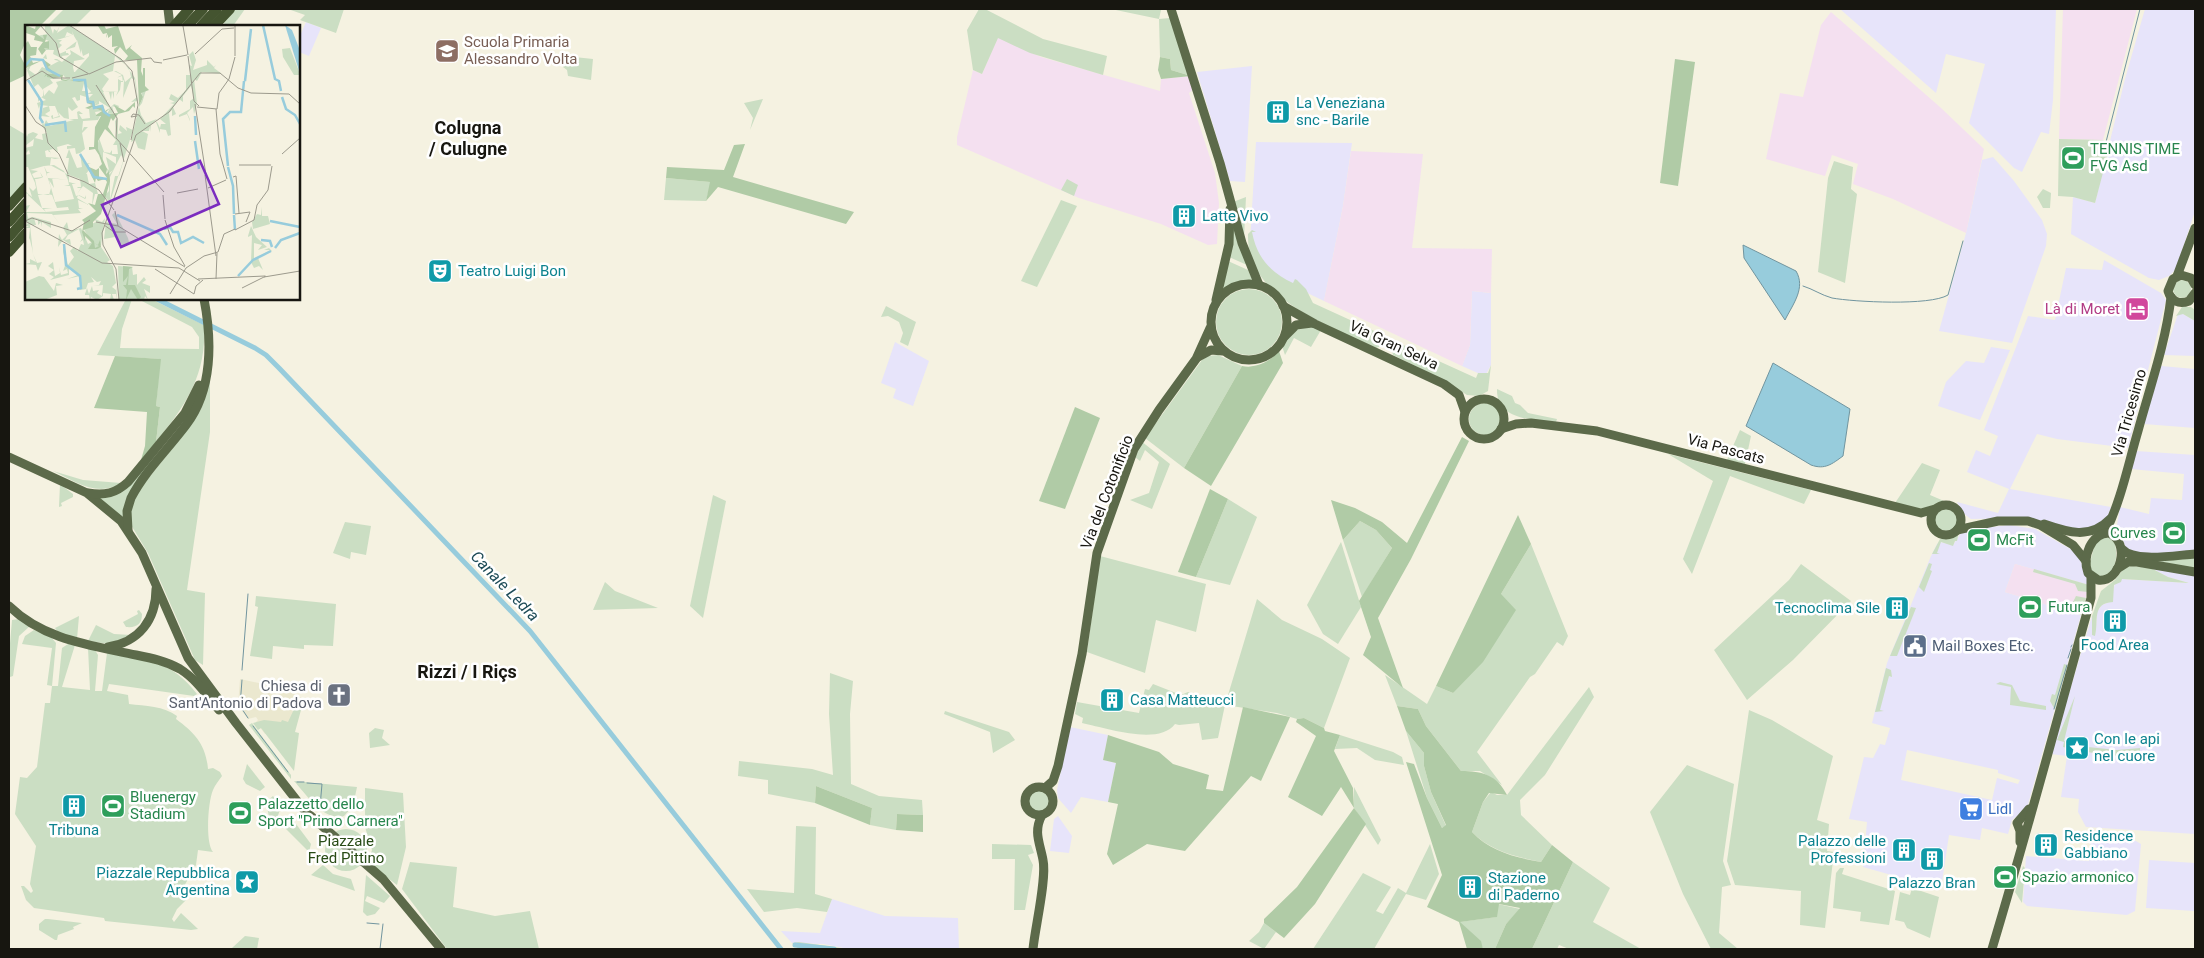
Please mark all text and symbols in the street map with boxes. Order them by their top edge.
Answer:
inset map [25,25,300,300]
place label: Scuola Primaria Alessandro Volta [464,33,577,68]
school or university icon: Scuola Primaria Alessandro Volta [434,38,460,64]
place label: La Veneziana snc - Barile [1296,94,1385,129]
building icon: La Veneziana snc - Barile [1265,99,1291,125]
district label: Colugna / Culugne [428,117,507,159]
place label: TENNIS TIME FVG Asd [2090,140,2180,175]
sports icon: TENNIS TIME FVG Asd [2060,145,2086,171]
building icon: Latte Vivo [1171,203,1197,229]
place label: Latte Vivo [1202,207,1269,225]
theatre icon: Teatro Luigi Bon [427,258,453,284]
place label: Teatro Luigi Bon [458,262,566,280]
hotel icon: Là di Moret [2124,296,2150,322]
place label: Là di Moret [2045,300,2120,318]
street label: Via Gran Selva [1347,317,1441,373]
street label: Via Tricesimo [2108,367,2150,459]
street label: Via Pascats [1686,430,1766,468]
street label: Via del Cotonificio [1077,432,1137,552]
sports icon: Curves [2161,520,2187,546]
place label: Curves [2110,524,2156,542]
sports icon: McFit [1966,527,1992,553]
place label: McFit [1996,531,2034,549]
water label: Canale Ledra [467,547,543,625]
sports icon: Futura [2017,594,2043,620]
building icon: Tecnoclima Sile [1884,595,1910,621]
place label: Futura [2048,598,2091,616]
place label: Tecnoclima Sile [1775,599,1880,617]
building icon: Food Area [2102,608,2128,634]
public building icon: Mail Boxes Etc. [1902,633,1928,659]
place label: Food Area [2081,636,2149,654]
place label: Mail Boxes Etc. [1932,637,2034,655]
district label: Rizzi / I Riçs [417,661,517,682]
place label: Chiesa di Sant'Antonio di Padova [169,677,322,712]
church icon: Chiesa di Sant'Antonio di Padova [326,682,352,708]
building icon: Casa Matteucci [1099,687,1125,713]
place label: Casa Matteucci [1130,691,1234,709]
place label: Con le api nel cuore [2094,730,2160,765]
place icon: Con le api nel cuore [2064,735,2090,761]
place label: Bluenergy Stadium [130,788,196,823]
building icon: Tribuna [61,793,87,819]
sports icon: Bluenergy Stadium [100,793,126,819]
place label: Palazzetto dello Sport "Primo Carnera" [258,795,403,830]
supermarket icon: Lidl [1958,796,1984,822]
sports icon: Palazzetto dello Sport "Primo Carnera" [227,800,253,826]
place label: Lidl [1988,800,2012,818]
place label: Tribuna [49,821,99,839]
place label: Residence Gabbiano [2064,827,2133,862]
park label: Piazzale Fred Pittino [308,832,384,867]
place label: Palazzo delle Professioni [1798,832,1886,867]
building icon: Residence Gabbiano [2033,832,2059,858]
building icon: Palazzo delle Professioni [1891,837,1917,863]
building icon: Palazzo Bran [1919,846,1945,872]
place label: Piazzale Repubblica Argentina [96,864,230,899]
sports icon: Spazio armonico [1992,864,2018,890]
place label: Spazio armonico [2022,868,2134,886]
place icon: Piazzale Repubblica Argentina [234,869,260,895]
place label: Stazione di Paderno [1488,869,1560,904]
building icon: Stazione di Paderno [1457,874,1483,900]
place label: Palazzo Bran [1889,874,1975,892]

